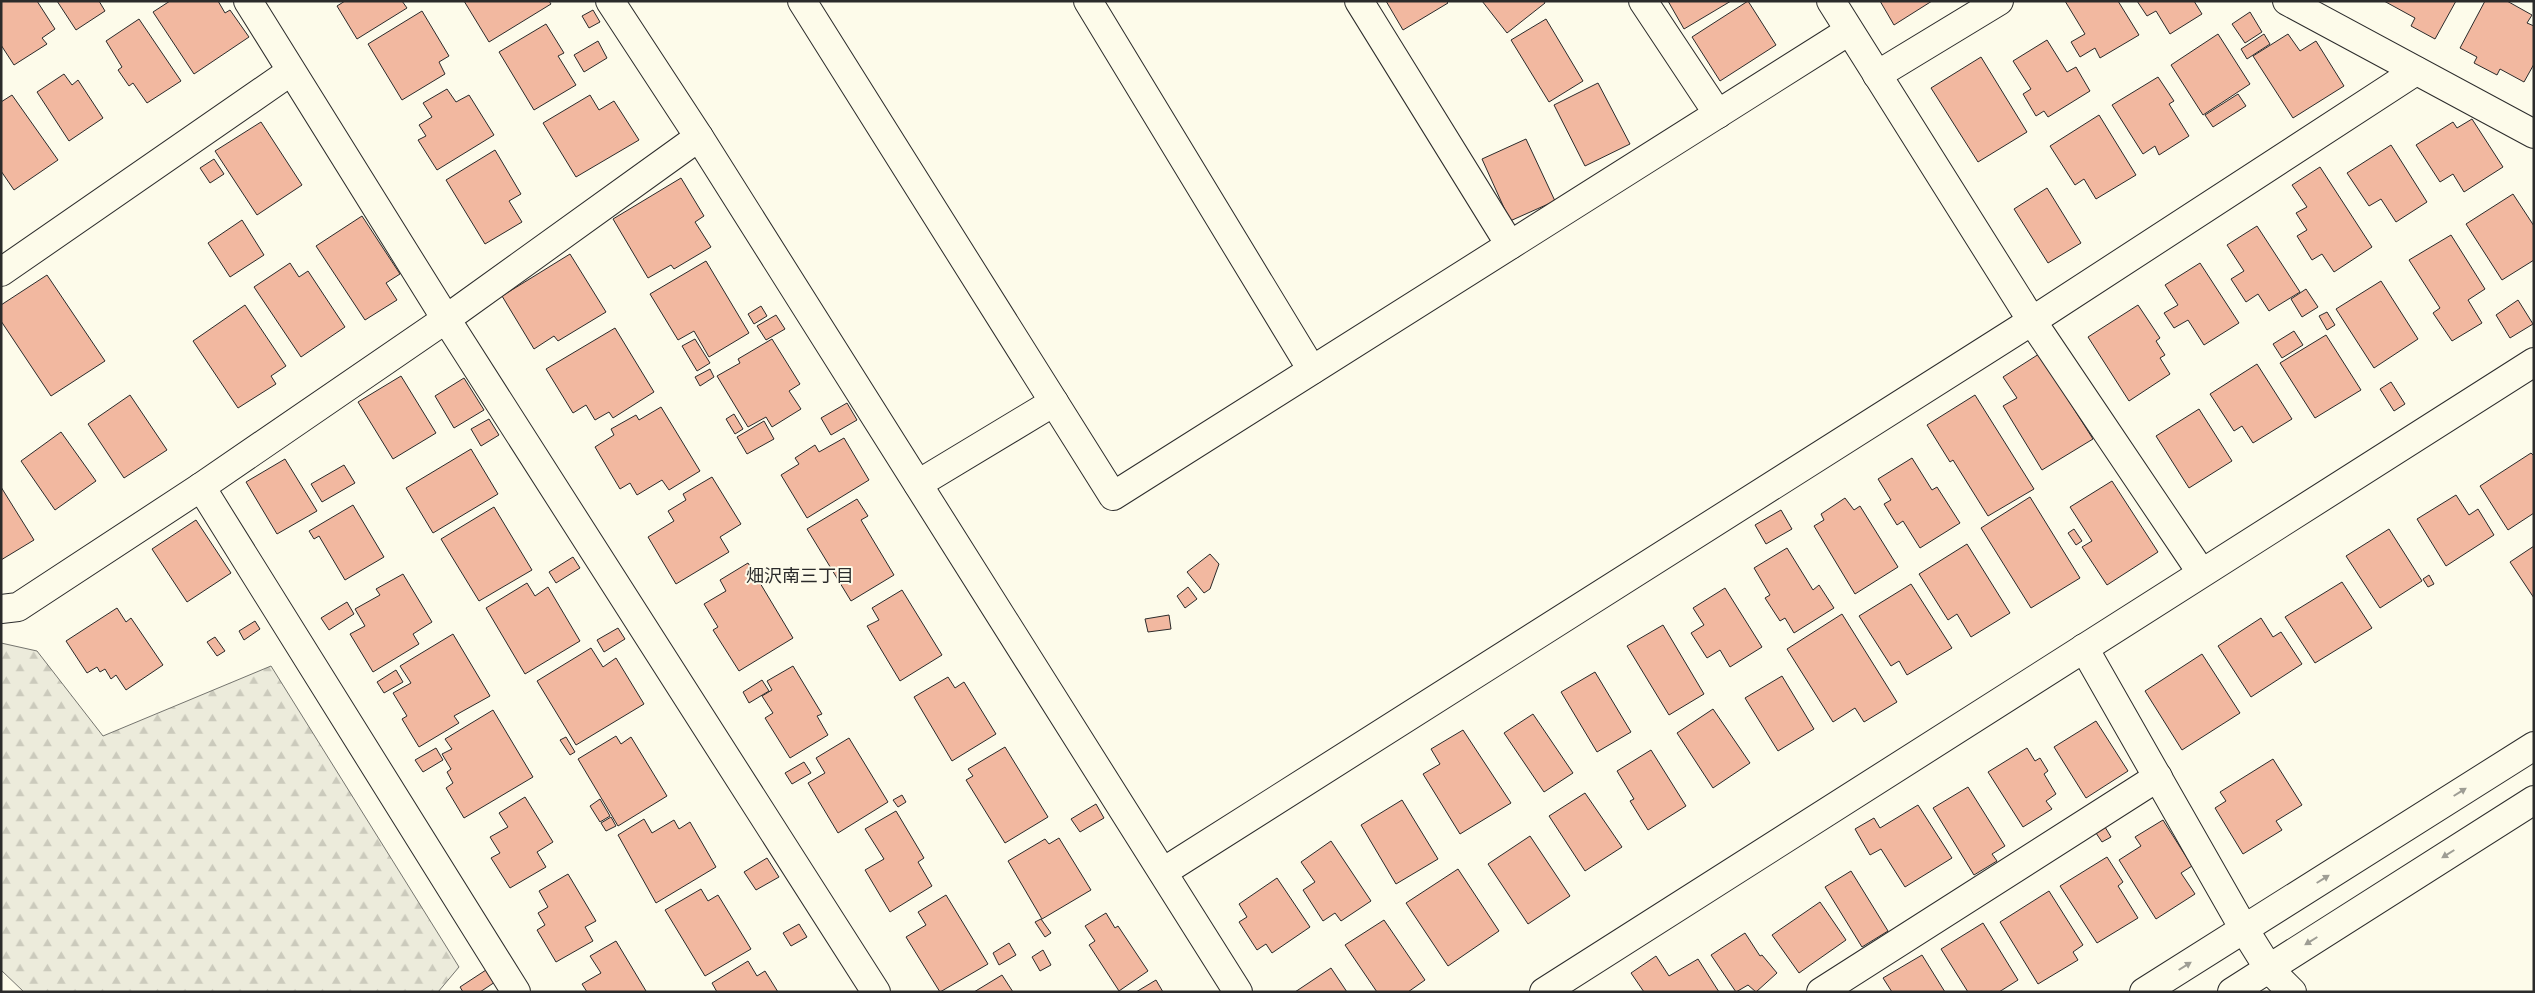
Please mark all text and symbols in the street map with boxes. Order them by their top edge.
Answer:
district label: 畑沢南三丁目 [746,565,854,587]
one-way arrow [2454,787,2467,797]
one-way arrow [2442,850,2455,859]
one-way arrow [2316,874,2329,883]
one-way arrow [2305,937,2318,946]
one-way arrow [2179,961,2192,970]

